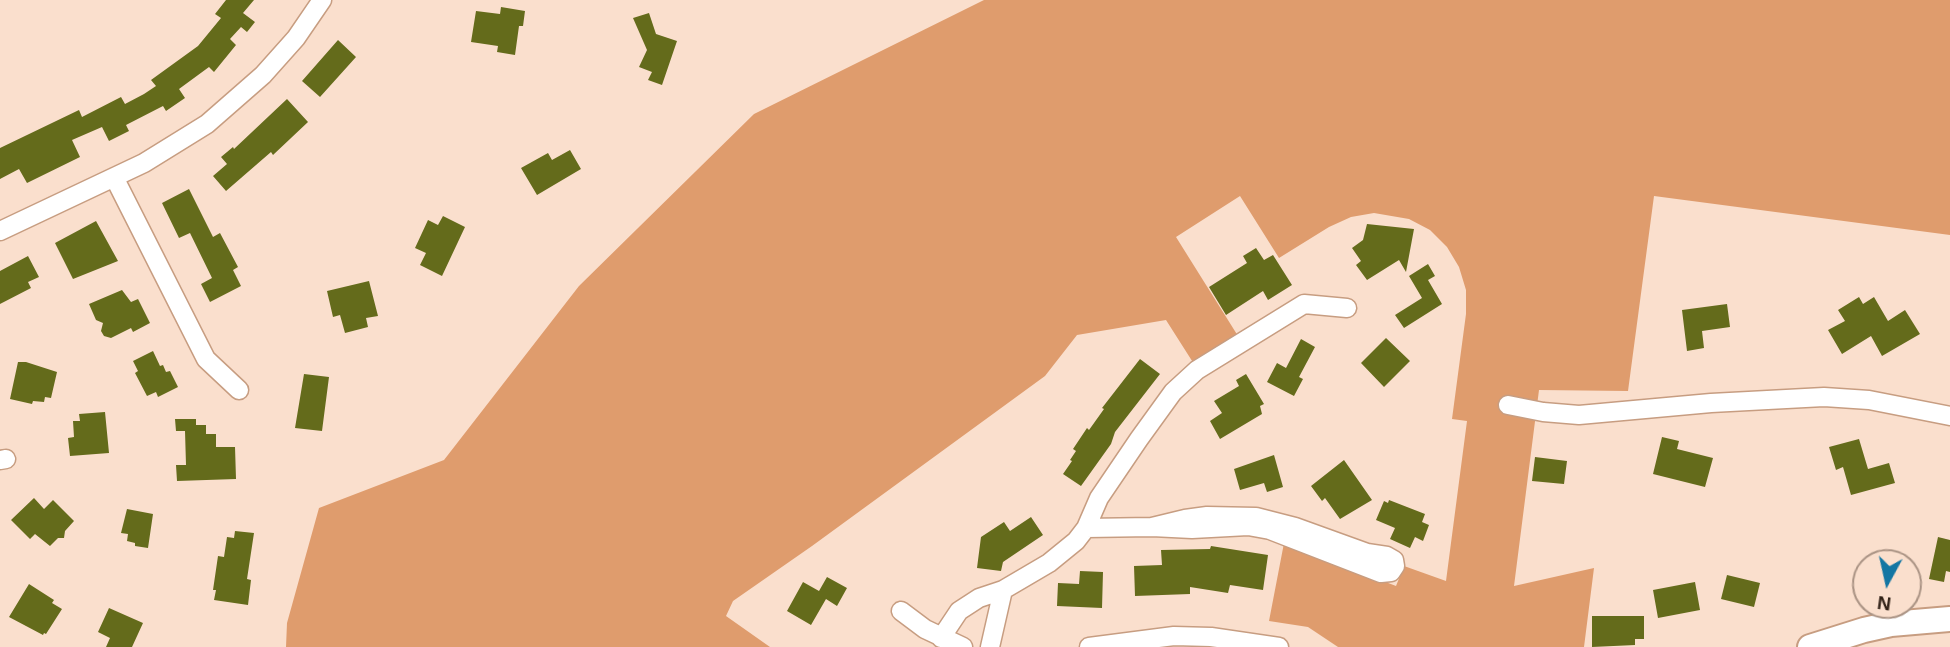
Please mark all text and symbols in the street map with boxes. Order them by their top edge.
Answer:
north arrow [1852,549,1922,619]
text: N [1876,592,1893,615]

